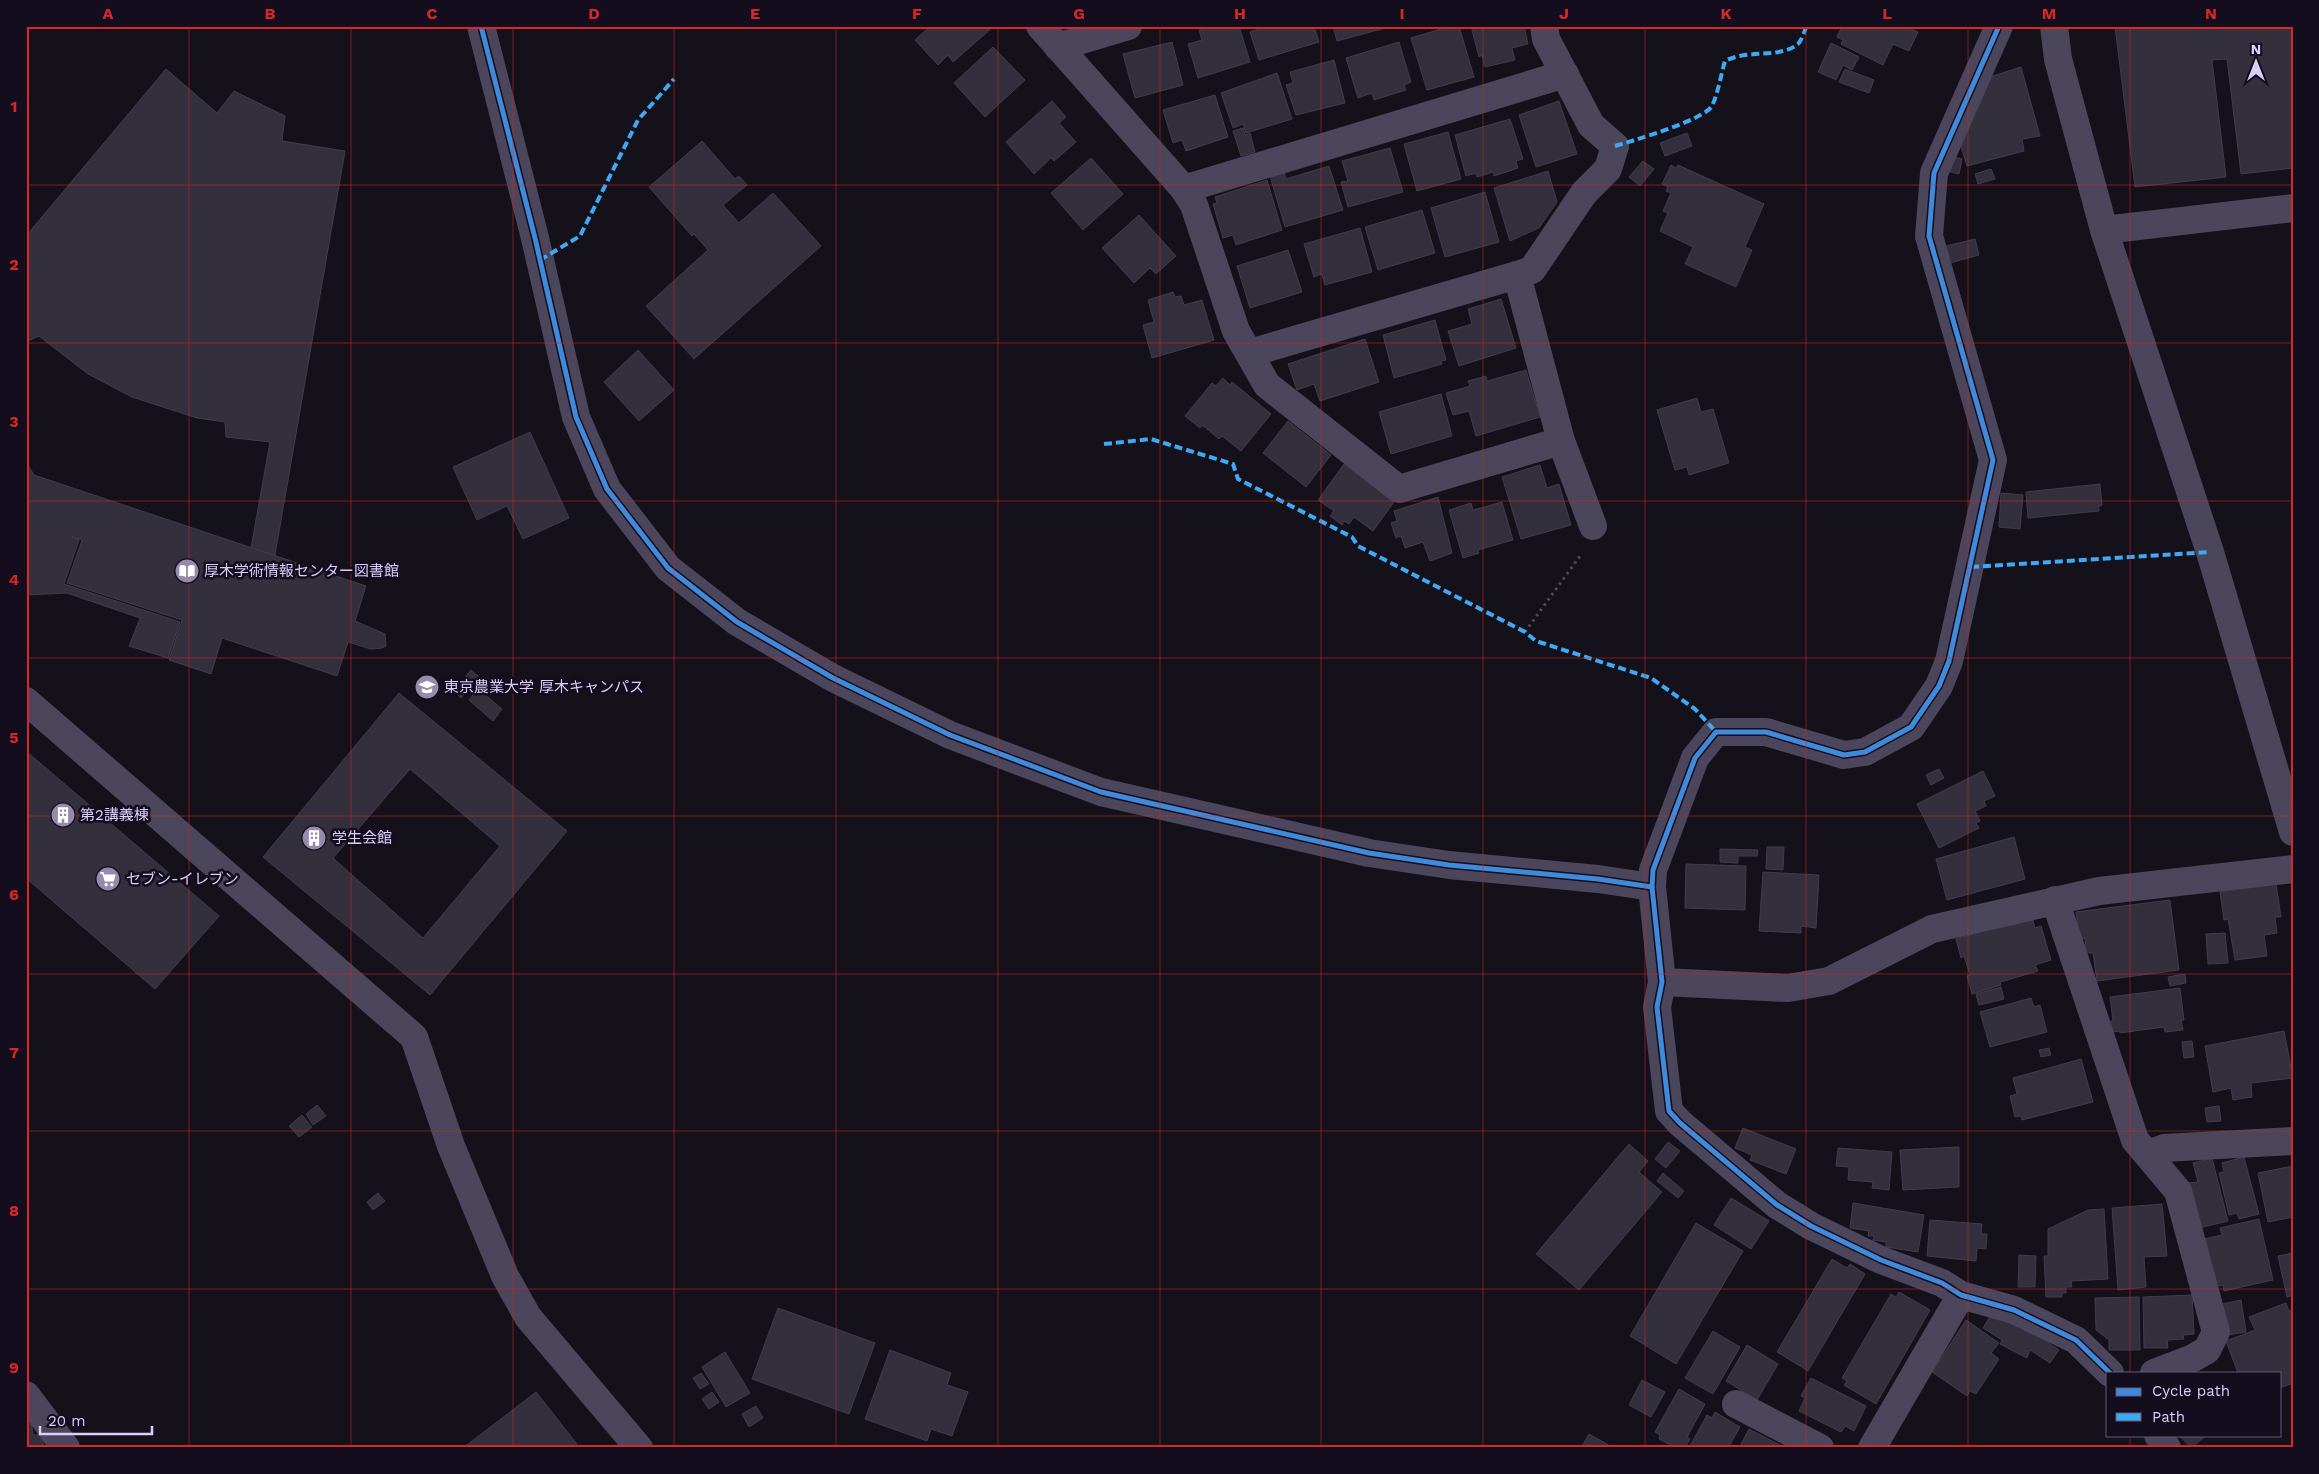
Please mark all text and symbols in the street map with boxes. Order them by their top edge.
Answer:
text: A [103,4,114,23]
text: B [265,4,276,23]
text: C [427,4,438,23]
text: D [588,4,600,23]
text: E [750,4,760,23]
text: F [912,4,922,23]
text: G [1073,4,1085,23]
text: H [1234,4,1246,23]
text: I [1399,4,1405,23]
text: J [1559,4,1569,23]
text: K [1720,4,1732,23]
text: L [1882,4,1892,23]
text: M [2042,4,2056,23]
text: N [2205,4,2217,23]
north arrow [2232,38,2282,88]
text: N [2251,41,2261,57]
text: 1 [11,97,17,116]
text: 2 [9,255,19,274]
text: 3 [9,412,19,431]
library icon: 厚木学術情報センター図書館 [174,558,200,584]
place label: 厚木学術情報センター図書館 [204,562,399,580]
text: 4 [9,570,19,589]
school or university icon: 東京農業大学 厚木キャンパス [414,674,440,700]
place label: 東京農業大学 厚木キャンパス [444,678,644,696]
text: 5 [9,728,19,747]
building icon: 第2講義棟 [50,802,76,828]
place label: 第2講義棟 [80,806,149,824]
building icon: 学生会館 [301,825,327,851]
place label: 学生会館 [332,829,392,847]
supermarket icon: セブン-イレブン [95,866,121,892]
place label: セブン-イレブン [126,870,239,888]
text: 6 [9,885,19,904]
text: 7 [9,1043,19,1062]
text: 8 [9,1201,19,1220]
text: 9 [9,1358,19,1377]
legend [2106,1372,2282,1436]
text: Cycle path [2152,1382,2230,1400]
scale bar [40,1404,152,1436]
text: Path [2152,1408,2185,1426]
text: 20 m [48,1412,86,1430]

